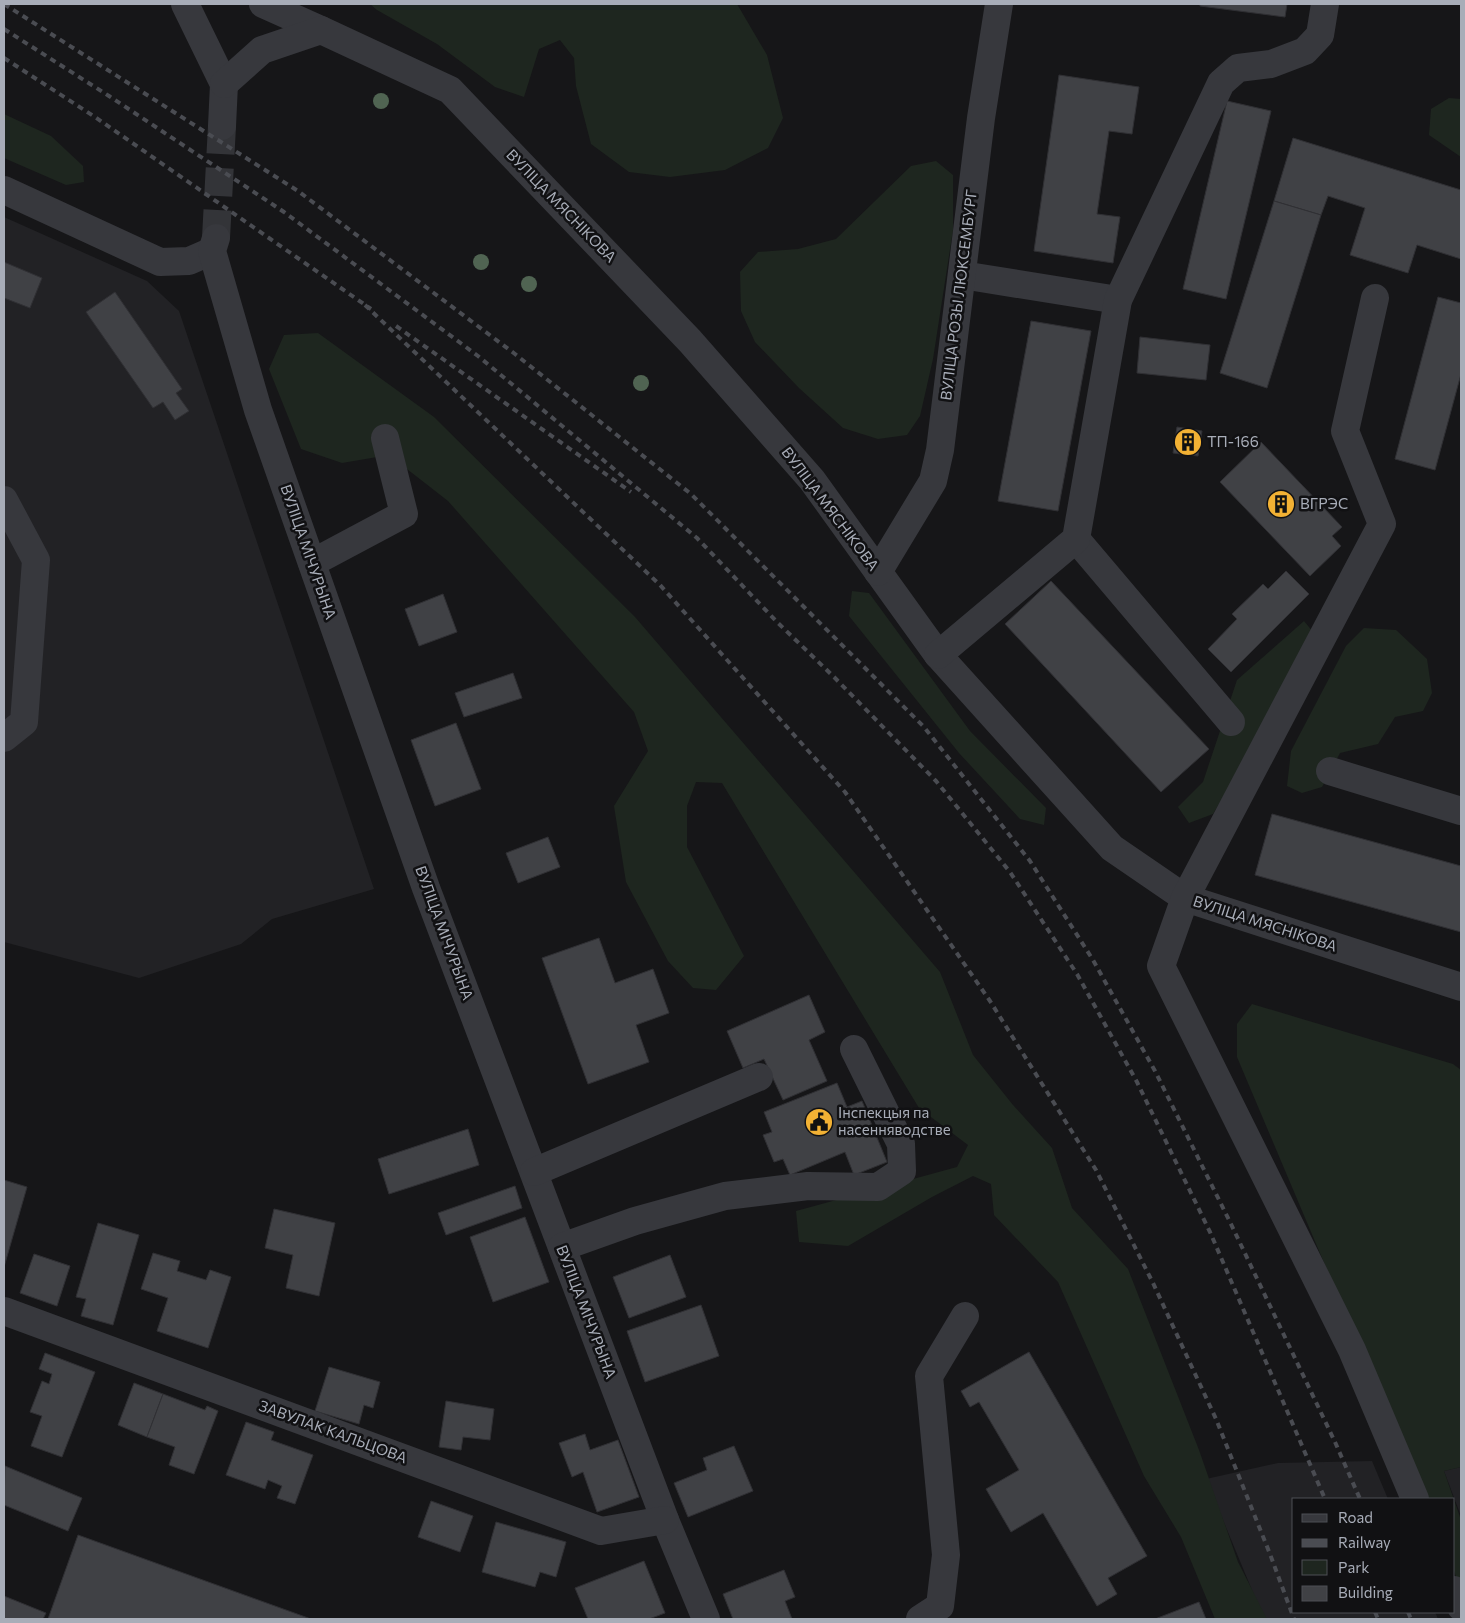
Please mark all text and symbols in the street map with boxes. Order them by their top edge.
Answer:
street label: ВУЛІЦА МЯСНІКОВА [503,145,620,266]
street label: ВУЛІЦА РОЗЫ ЛЮКСЕМБУРГ [936,188,980,401]
building icon: ТП-166 [1173,427,1203,457]
place label: ТП-166 [1207,432,1259,450]
street label: ВУЛІЦА МЯСНІКОВА [778,443,883,574]
street label: ВУЛІЦА МІЧУРЫНА [277,482,340,622]
building icon: ВГРЭС [1266,489,1296,519]
place label: ВГРЭС [1300,494,1348,512]
street label: ВУЛІЦА МІЧУРЫНА [412,863,478,1002]
street label: ВУЛІЦА МЯСНІКОВА [1191,891,1340,955]
place label: Інспекцыя па насенняводстве [838,1103,951,1138]
public building icon: Інспекцыя па насенняводстве [804,1107,834,1137]
street label: ВУЛІЦА МІЧУРЫНА [553,1242,621,1381]
street label: ЗАВУЛАК КАЛЬЦОВА [257,1396,410,1466]
legend [1292,1498,1455,1613]
text: Road [1338,1508,1373,1526]
text: Railway [1338,1533,1391,1551]
text: Park [1338,1558,1369,1576]
text: Building [1338,1583,1393,1601]

